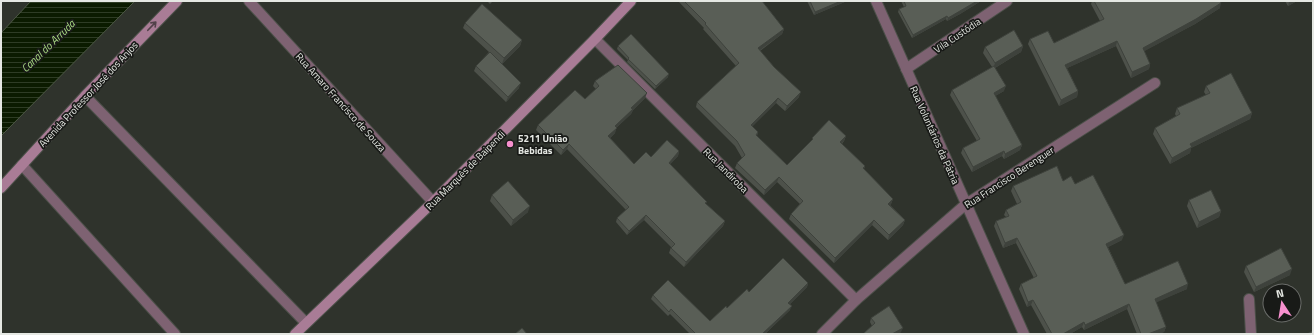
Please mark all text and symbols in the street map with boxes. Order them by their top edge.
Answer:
street label: Vila Custódia [931,14,984,57]
water label: Canal do Arruda [17,16,79,76]
one-way arrow [147,21,157,31]
street label: Avenida Professor José dos Anjos [35,38,142,151]
street label: Rua Amaro Francisco de Souza [292,49,389,155]
street label: Rua Voluntários da Pátria [906,84,963,187]
street label: Rua Marquês de Baipendi [422,127,508,213]
place label: 5211 União Bebidas [518,131,568,158]
marker: 5211 União Bebidas [505,139,515,149]
street label: Rua Francisco Berenguer [961,142,1058,212]
street label: Rua Jandiroba [700,144,752,196]
north arrow [1262,283,1302,323]
text: N [1275,285,1285,302]

